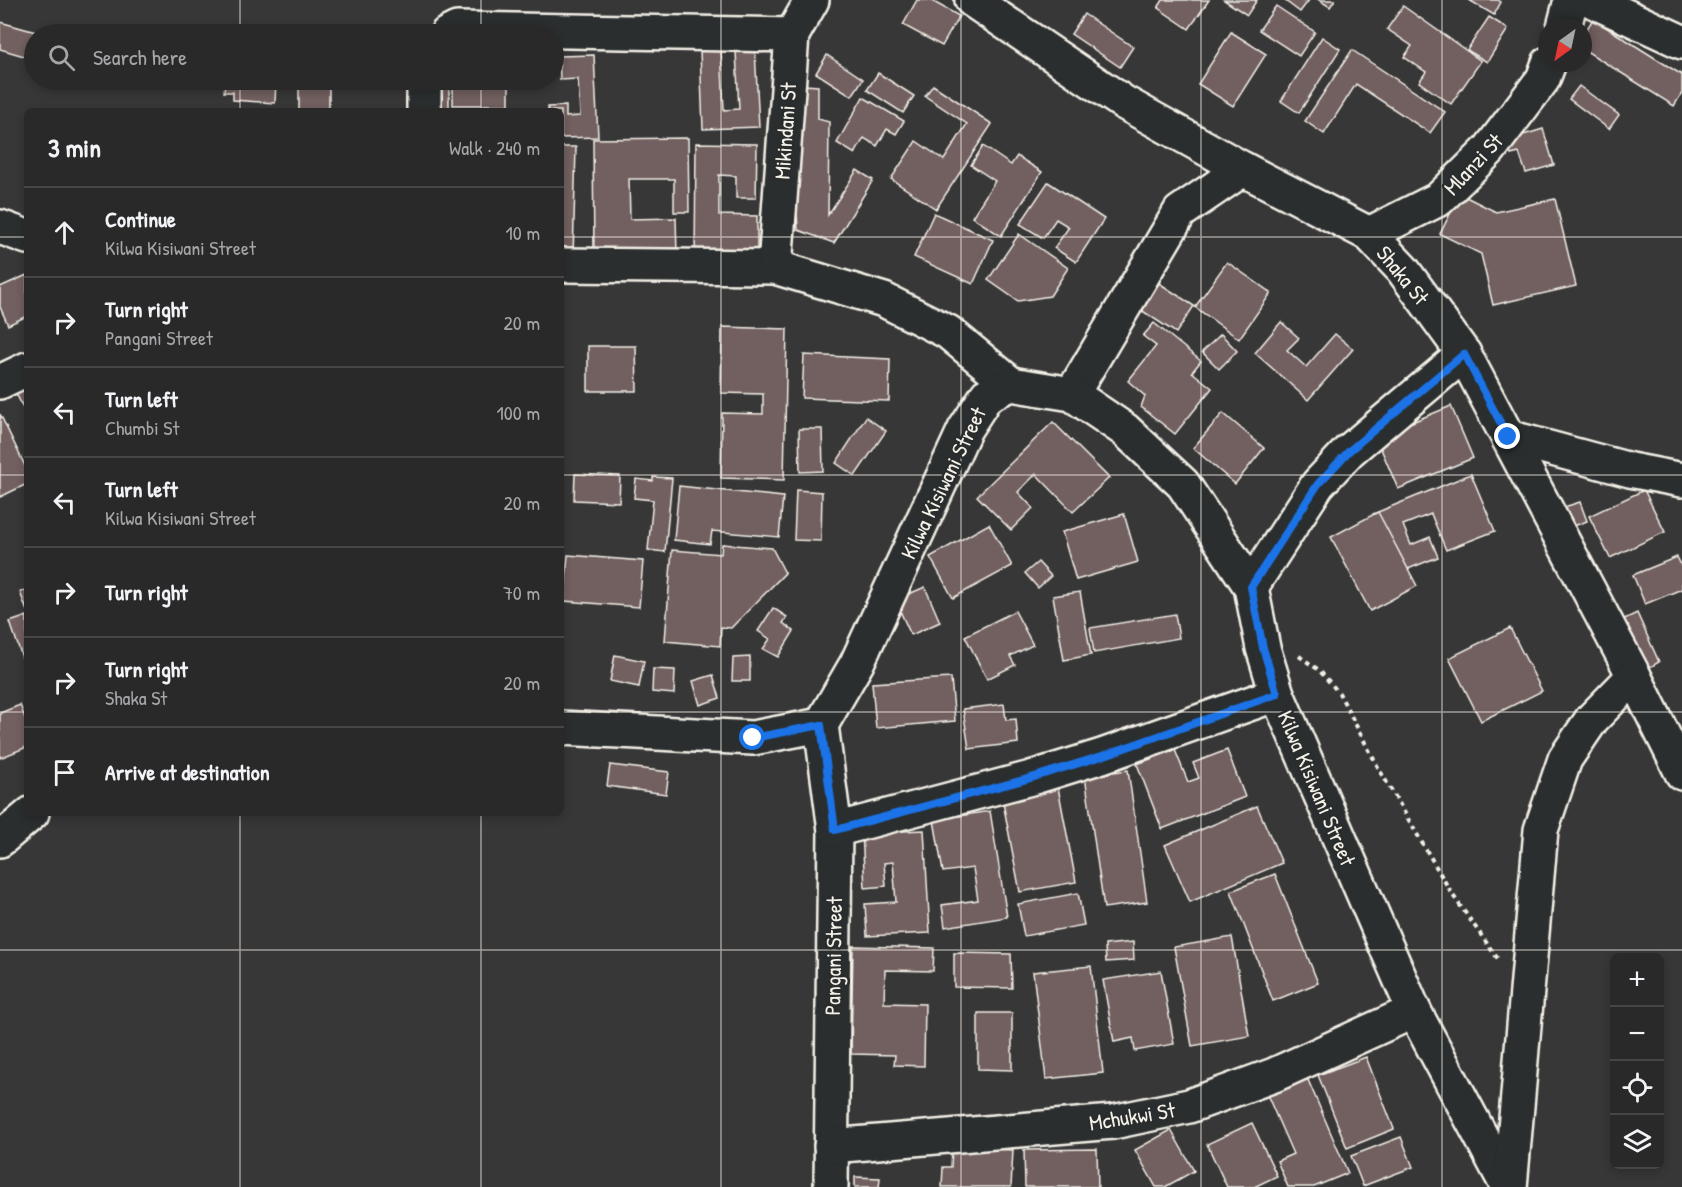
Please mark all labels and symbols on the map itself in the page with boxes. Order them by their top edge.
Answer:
north arrow [1538,18,1592,72]
street label: Mikindani St [767,81,803,180]
street label: Mlanzi St [1437,126,1510,202]
street label: Shaka St [1370,239,1436,311]
street label: Kilwa Kisiwani Street [893,401,993,564]
route end [1494,423,1520,449]
street label: Kilwa Kisiwani Street [1271,706,1363,871]
route start [739,724,765,750]
street label: Pangani Street [817,896,849,1016]
street label: Mchukwi St [1087,1094,1178,1138]

